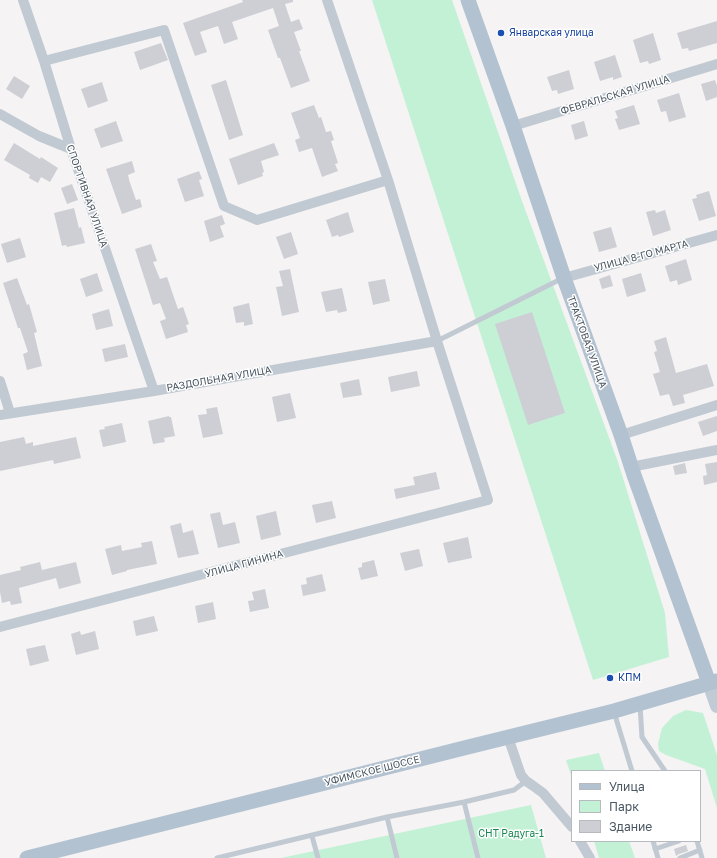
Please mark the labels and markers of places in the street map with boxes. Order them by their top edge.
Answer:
place label: Январская улица [509,27,594,39]
marker: Январская улица [496,28,506,38]
place label: КПМ [618,672,641,684]
marker: КПМ [605,673,615,683]

